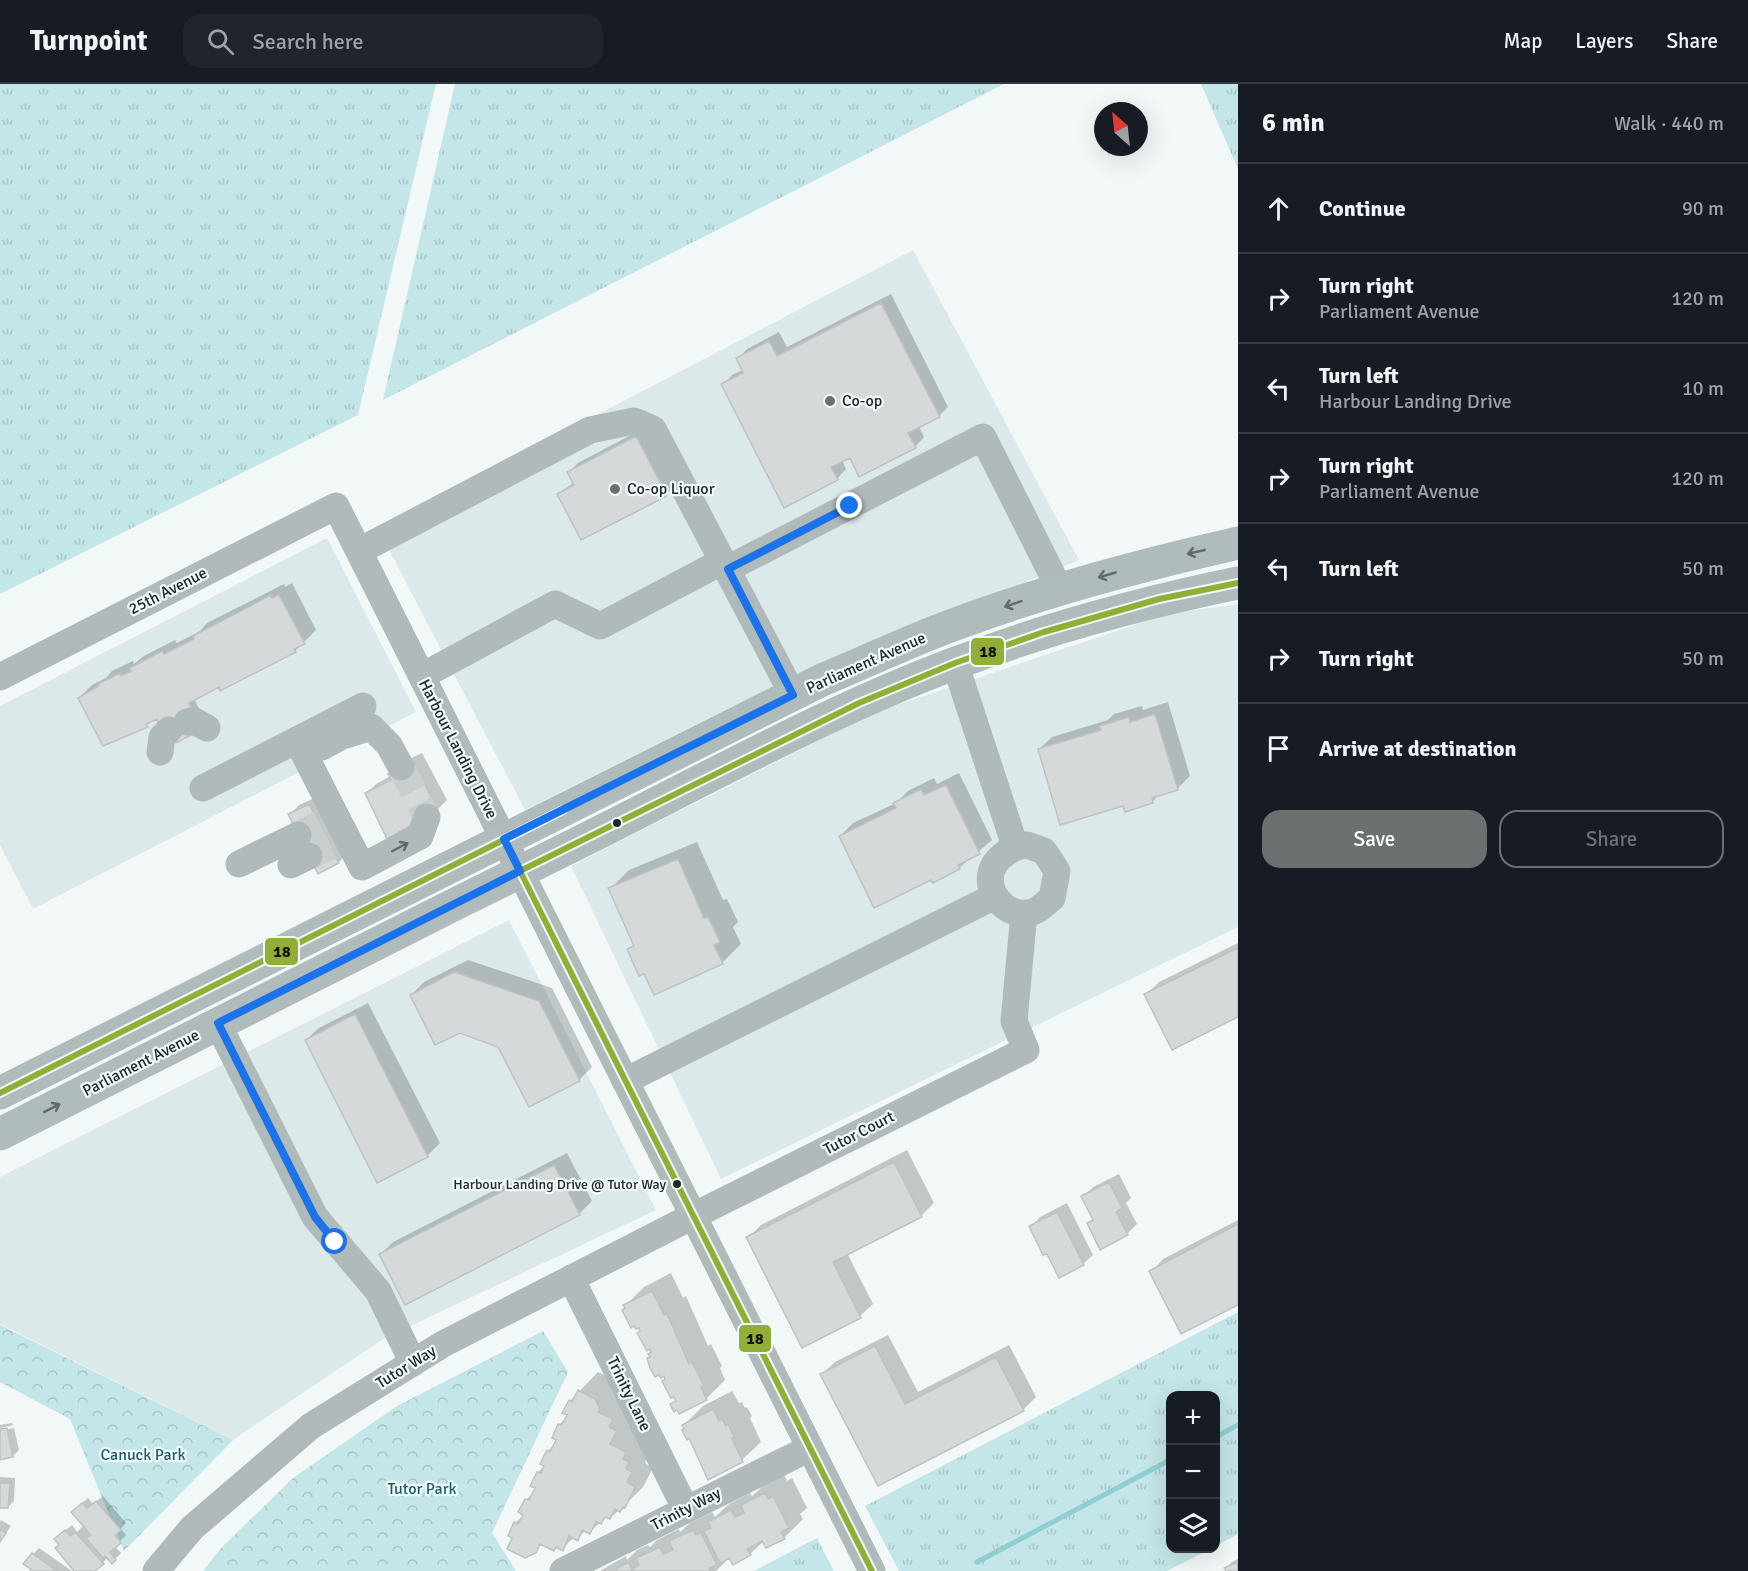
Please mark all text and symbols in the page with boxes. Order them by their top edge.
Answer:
search box [183,14,603,68]
text: Turnpoint [30,24,147,58]
icon: search [204,25,237,58]
text: Search here [252,28,363,55]
text: Map [1504,28,1542,54]
text: Layers [1575,28,1633,54]
text: Share [1666,28,1718,54]
north arrow [1094,102,1148,156]
text: 6 min [1262,107,1325,139]
text: Walk · 440 m [1614,111,1724,136]
icon: ahead [1262,192,1295,225]
text: Continue [1319,195,1406,222]
text: 90 m [1682,196,1724,221]
text: Turn right [1319,272,1414,299]
icon: right [1262,282,1295,315]
text: 120 m [1671,286,1724,311]
text: Parliament Avenue [1319,299,1480,324]
text: Turn left [1319,362,1399,389]
icon: left [1262,372,1295,405]
text: 10 m [1682,376,1724,401]
text: Harbour Landing Drive [1319,389,1511,414]
place label: Co-op [842,391,882,411]
marker: Co-op [823,394,837,408]
text: Turn right [1319,452,1414,479]
icon: right [1262,462,1295,495]
text: 120 m [1671,466,1724,491]
place label: Co-op Liquor [627,479,715,499]
text: Parliament Avenue [1319,479,1480,504]
marker: Co-op Liquor [608,482,622,496]
route end [836,492,862,518]
one-way arrow [1187,547,1206,559]
icon: left [1262,552,1295,585]
text: Turn left [1319,555,1399,582]
text: 50 m [1682,556,1724,581]
street label: 25th Avenue [126,563,210,619]
one-way arrow [1098,570,1117,581]
one-way arrow [1005,600,1023,611]
street label: Parliament Avenue [803,628,929,698]
line badge: 18 [970,637,1005,666]
text: 18 [979,642,997,662]
icon: right [1262,642,1295,675]
text: Turn right [1319,645,1414,672]
text: 50 m [1682,646,1724,671]
street label: Harbour Landing Drive [414,676,502,822]
icon: arrive [1262,732,1295,765]
text: Arrive at destination [1319,735,1516,762]
button: Save [1262,810,1487,868]
button: Share [1499,810,1724,868]
unlabelled marker [611,817,623,829]
one-way arrow [391,841,408,853]
line badge: 18 [264,937,299,966]
text: 18 [273,942,291,962]
street label: Parliament Avenue [79,1025,203,1101]
one-way arrow [43,1101,61,1113]
street label: Tutor Court [820,1106,898,1159]
place label: Harbour Landing Drive @ Tutor Way [453,1176,666,1193]
marker: Harbour Landing Drive @ Tutor Way [671,1178,683,1190]
route start [321,1228,347,1254]
line badge: 18 [738,1324,772,1353]
text: 18 [746,1329,764,1349]
street label: Tutor Way [372,1341,440,1393]
street label: Trinity Lane [602,1354,656,1434]
map controls [1166,1391,1220,1553]
button: + [1166,1391,1220,1445]
park label: Canuck Park [101,1445,185,1465]
button: − [1166,1445,1220,1499]
park label: Tutor Park [387,1479,457,1499]
street label: Trinity Way [648,1483,725,1535]
button: layers [1166,1499,1220,1553]

